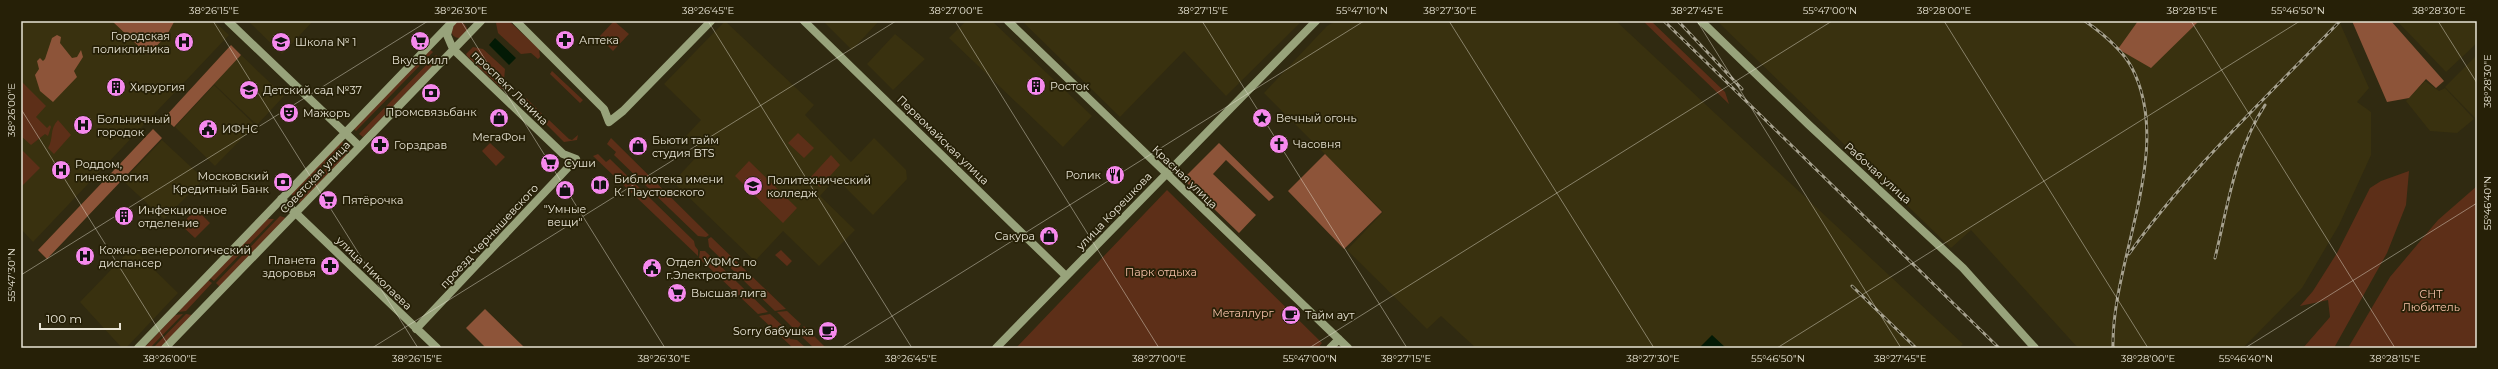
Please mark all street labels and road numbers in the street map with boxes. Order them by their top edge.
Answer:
street label: проспект Ленина [469,48,551,128]
street label: Первомайская улица [894,92,992,188]
street label: Советская улица [277,138,353,216]
street label: Рабочая улица [1842,139,1914,207]
street label: Красная улица [1149,142,1221,212]
street label: улица Корешкова [1073,169,1155,253]
street label: проезд Чернышевского [437,181,541,291]
street label: улица Николаева [332,232,415,313]

